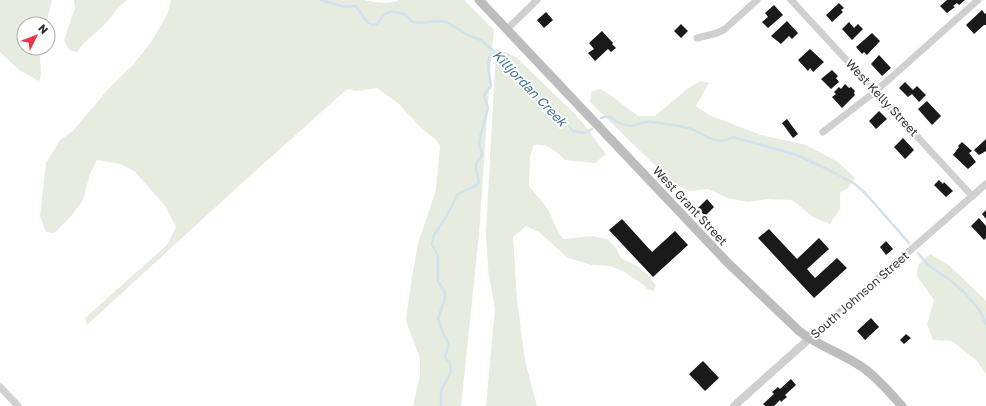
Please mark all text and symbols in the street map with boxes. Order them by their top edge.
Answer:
north arrow [16,16,56,56]
text: N [36,21,51,36]
water label: Killjordan Creek [490,47,572,131]
street label: West Kelly Street [843,56,922,139]
street label: West Grant Street [650,163,731,248]
street label: South Johnson Street [807,248,912,341]

